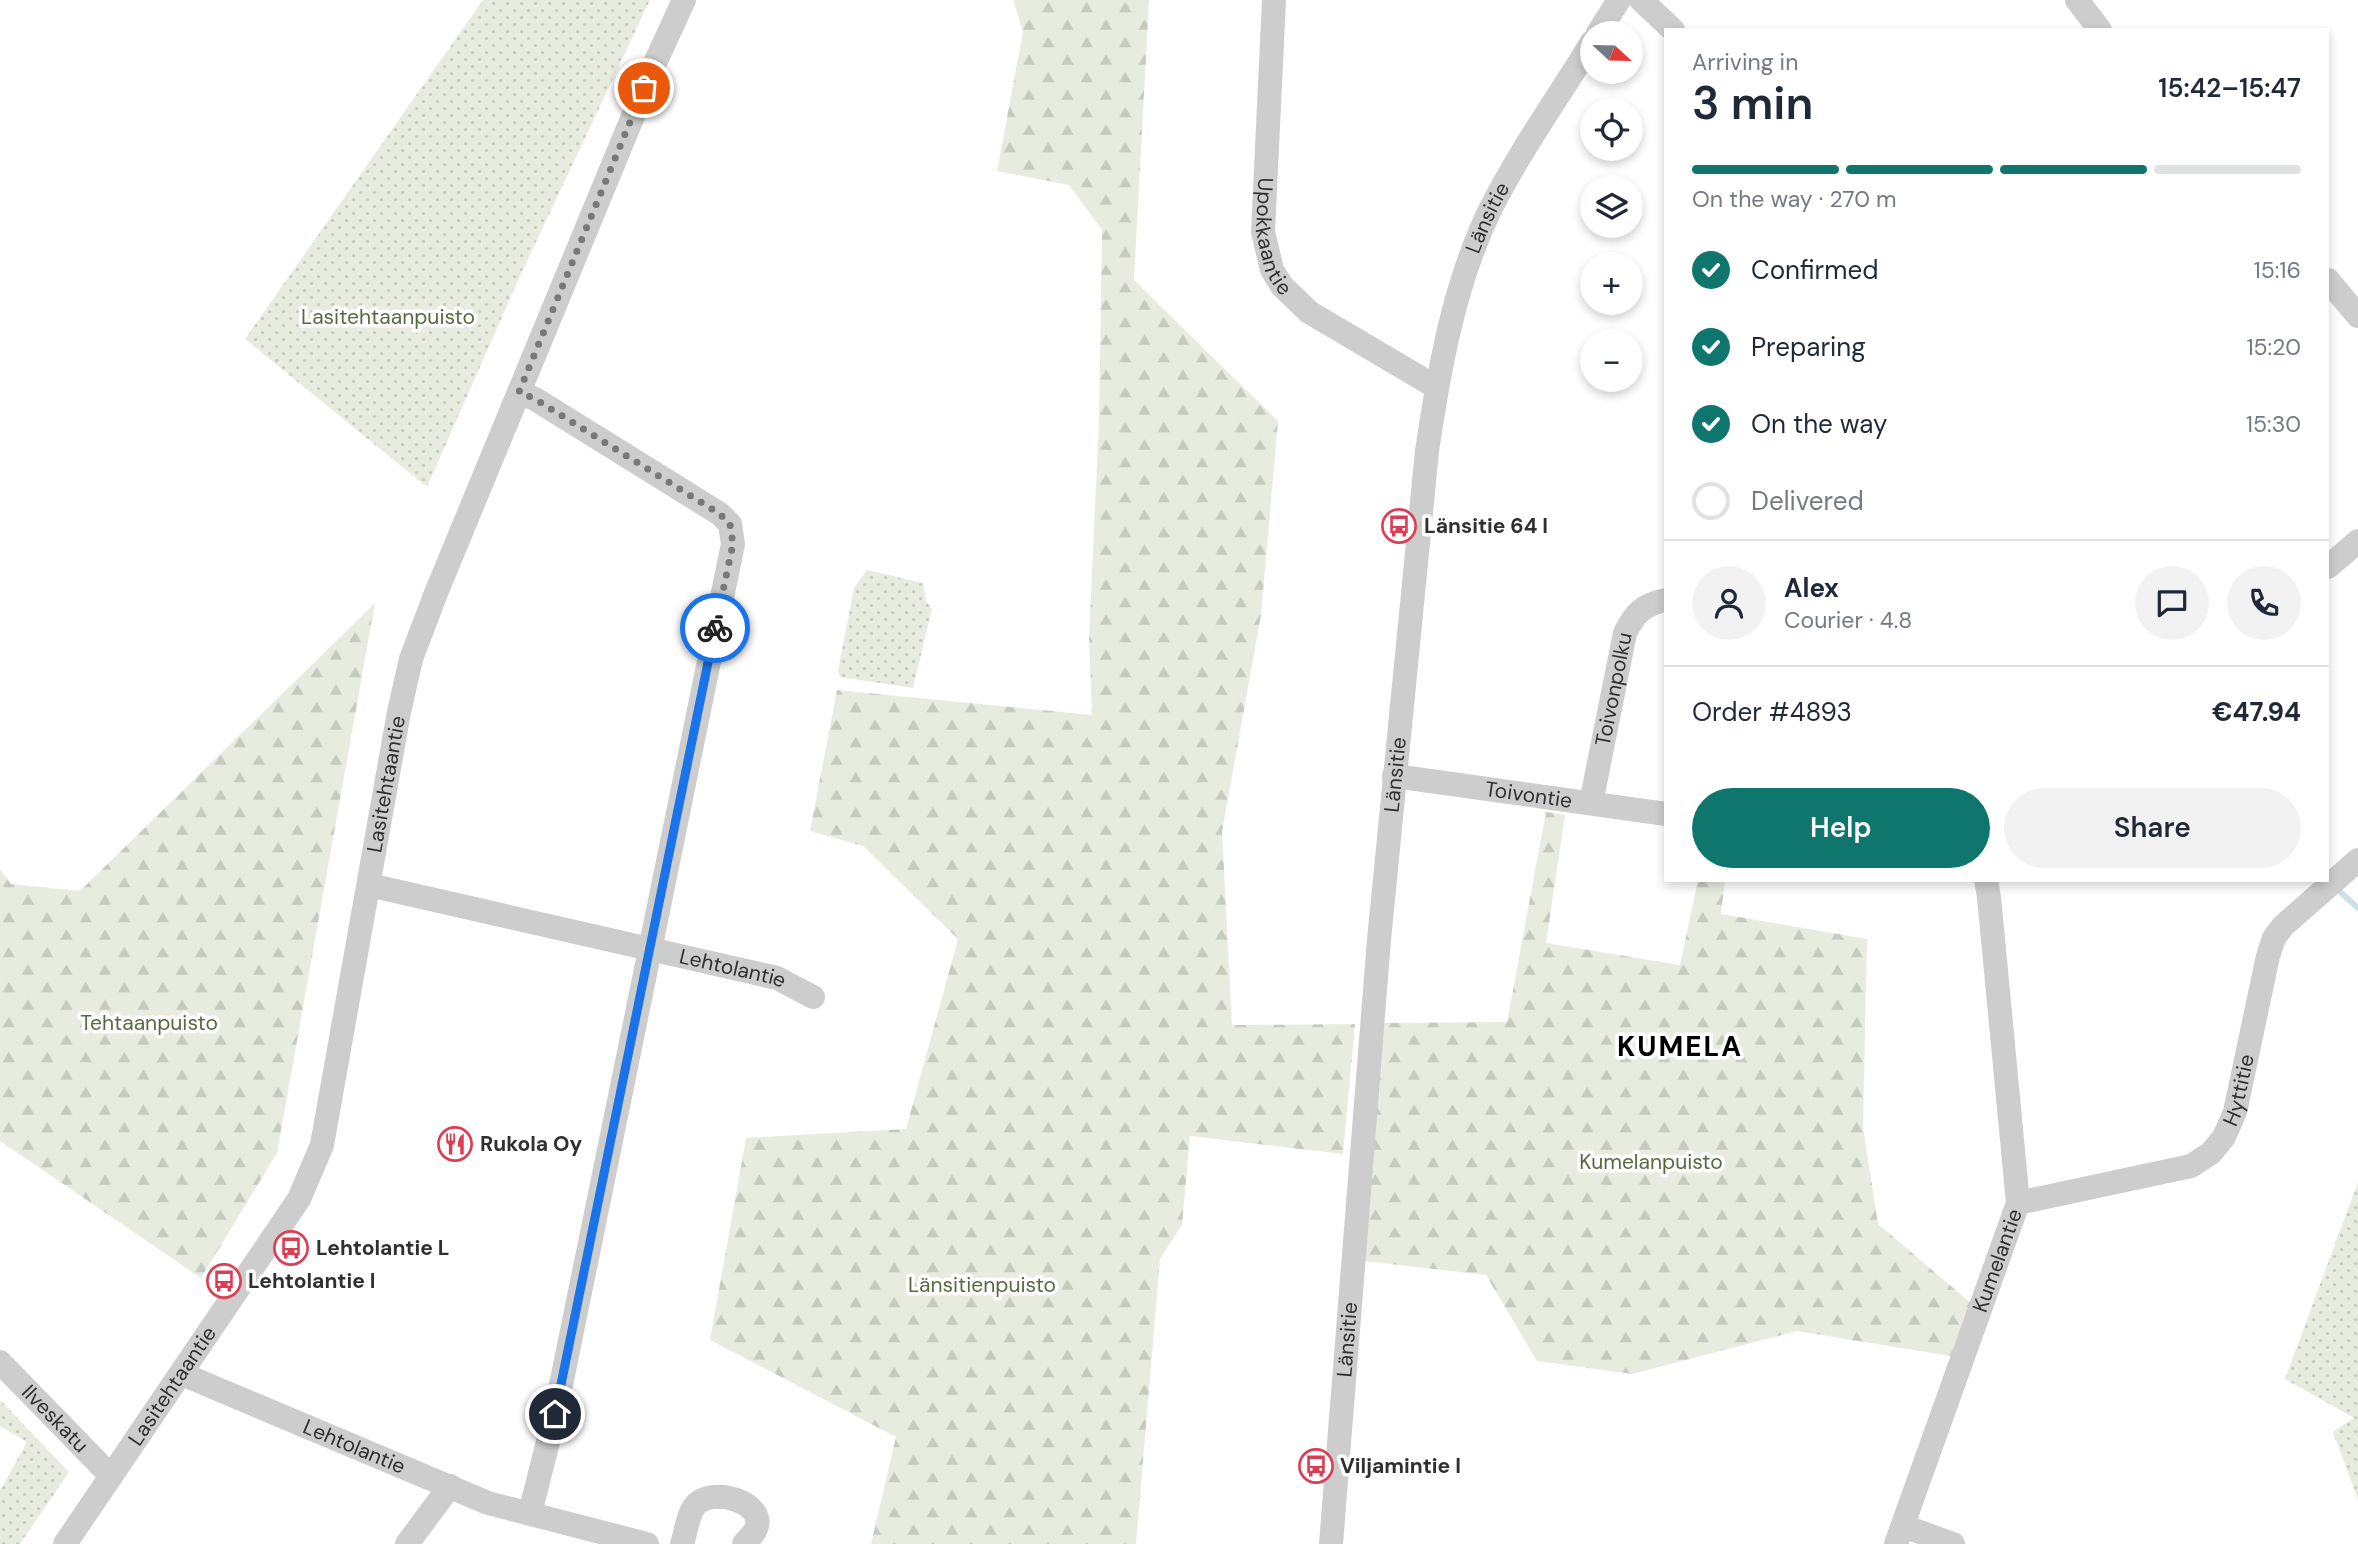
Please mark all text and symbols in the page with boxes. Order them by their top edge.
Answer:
north arrow [1580,21,1643,84]
map controls [1580,21,1643,392]
text: Arriving in [1692,47,1798,77]
pin [614,58,674,118]
icon: bag [625,69,663,107]
text: 15:42–15:47 [2158,71,2301,105]
text: 3 min [1692,73,1813,133]
button: locate [1580,98,1643,161]
button: layers [1580,175,1643,238]
street label: Upokkaantie [1248,177,1298,302]
street label: Länsitie [1459,177,1516,257]
text: On the way · 270 m [1692,184,1897,214]
icon: check [1692,251,1730,289]
button: + [1580,252,1643,315]
text: Confirmed [1751,253,1878,287]
text: 15:16 [2254,255,2301,285]
park label: Lasitehtaanpuisto [301,303,475,331]
icon: check [1692,328,1730,366]
button: − [1580,329,1643,392]
text: Preparing [1751,330,1866,364]
text: 15:20 [2246,332,2301,362]
icon: check [1692,405,1730,443]
text: On the way [1751,407,1887,441]
text: 15:30 [2246,409,2301,439]
text: Delivered [1751,484,1864,518]
bus stop icon: Länsitie 64 I [1380,507,1418,545]
place label: Länsitie 64 I [1424,512,1548,540]
button: person [1692,566,1766,640]
button: chat [2135,566,2209,640]
button: phone [2227,566,2301,640]
text: Alex [1784,571,1839,605]
courier [680,593,750,663]
text: Courier · 4.8 [1784,605,1912,635]
icon: bike [696,609,734,647]
street label: Toivonpolku [1589,630,1639,749]
text: Order #4893 [1692,695,1852,729]
text: €47.94 [2212,695,2301,729]
street label: Lasitehtaantie [360,714,412,855]
street label: Länsitie [1378,736,1413,814]
street label: Toivontie [1483,775,1574,815]
button: Help [1692,788,1990,868]
button: Share [2004,788,2301,868]
street label: Lehtolantie [677,942,791,995]
park label: Tehtaanpuisto [80,1009,218,1037]
district label: KUMELA [1617,1028,1743,1065]
street label: Hyttitie [2217,1052,2261,1131]
restaurant icon: Rukola Oy [436,1125,474,1163]
place label: Rukola Oy [480,1130,583,1158]
park label: Kumelanpuisto [1579,1148,1723,1176]
street label: Kumelantie [1966,1205,2029,1316]
bus stop icon: Lehtolantie L [272,1229,310,1267]
place label: Lehtolantie L [316,1234,450,1262]
bus stop icon: Lehtolantie I [205,1262,243,1300]
place label: Lehtolantie I [248,1267,376,1295]
park label: Länsitienpuisto [908,1271,1056,1299]
street label: Länsitie [1330,1301,1364,1378]
street label: Lasitehtaantie [122,1321,223,1451]
street label: Ilveskatu [16,1379,95,1459]
pin [525,1384,585,1444]
icon: home [536,1395,574,1433]
street label: Lehtolantie [299,1413,410,1481]
bus stop icon: Viljamintie I [1297,1447,1335,1485]
place label: Viljamintie I [1340,1452,1461,1480]

